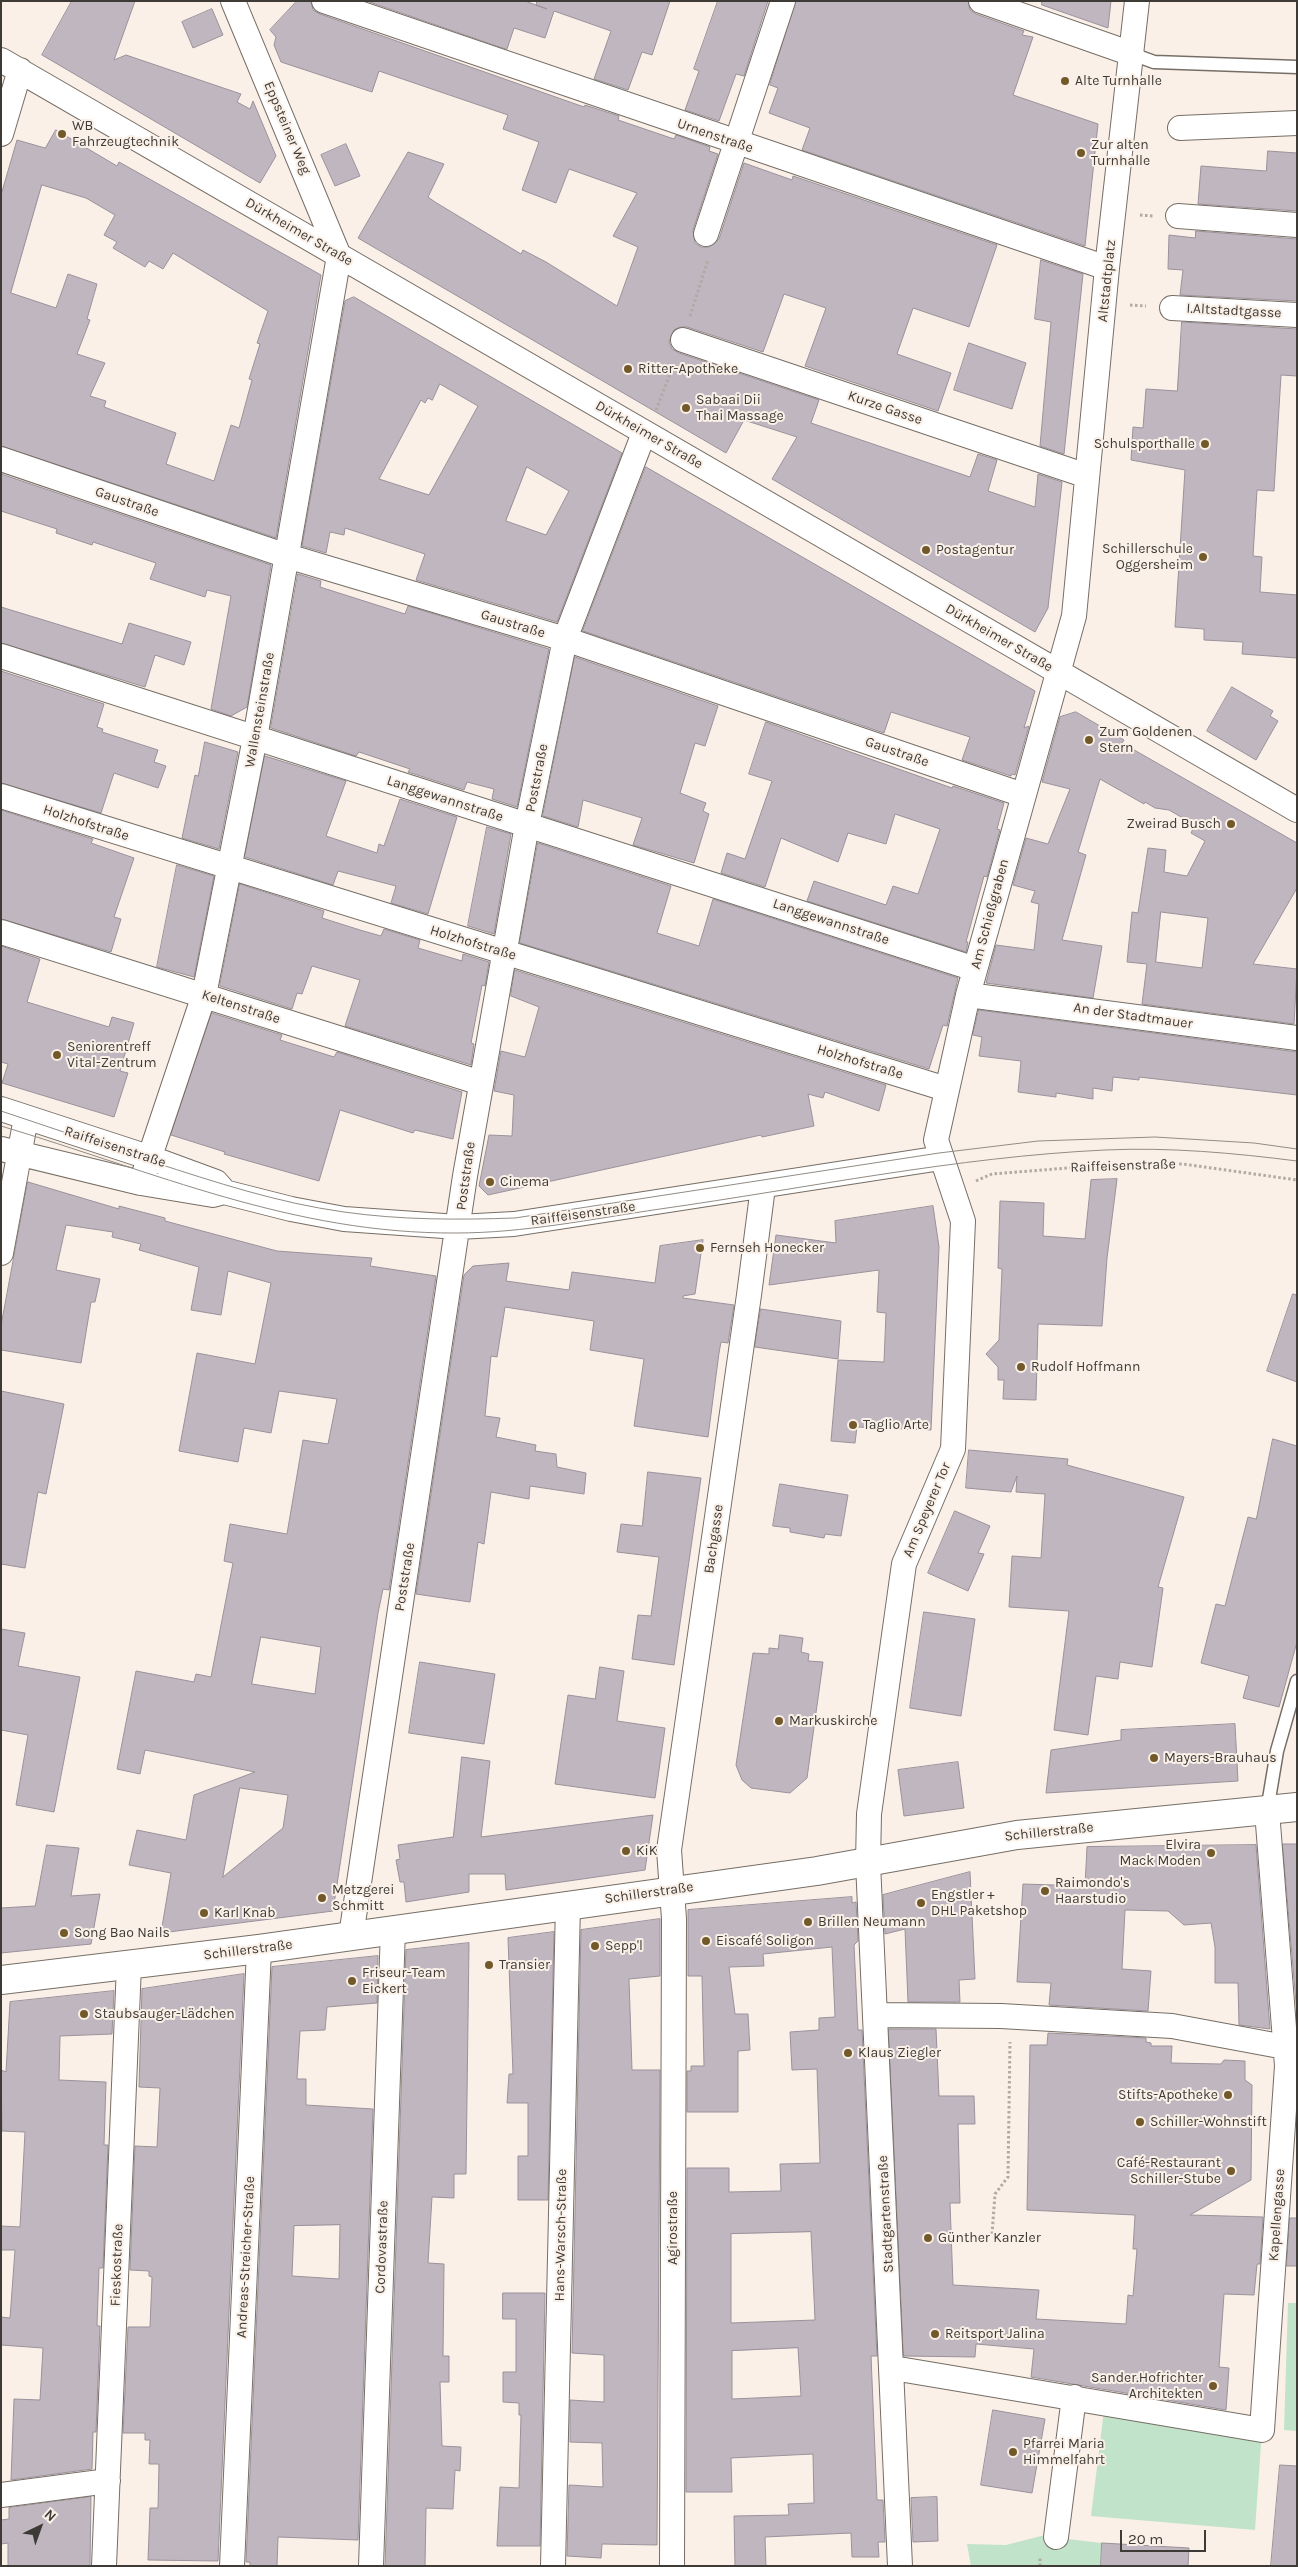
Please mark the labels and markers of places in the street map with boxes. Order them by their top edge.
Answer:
place label: Alte Turnhalle [1075,73,1162,89]
marker: Alte Turnhalle [1059,75,1071,87]
place label: WB Fahrzeugtechnik [72,118,179,150]
marker: WB Fahrzeugtechnik [56,128,68,140]
place label: Zur alten Turnhalle [1091,137,1150,170]
marker: Zur alten Turnhalle [1075,147,1087,159]
place label: Ritter-Apotheke [638,361,738,377]
marker: Ritter-Apotheke [622,363,634,375]
place label: Sabaai Dii Thai Massage [696,392,784,424]
marker: Sabaai Dii Thai Massage [680,402,692,414]
place label: Schulsporthalle [1094,436,1195,452]
marker: Schulsporthalle [1199,438,1211,450]
place label: Schillerschule Oggersheim [1102,541,1193,574]
place label: Postagentur [936,542,1014,558]
marker: Postagentur [920,544,932,556]
marker: Schillerschule Oggersheim [1197,551,1209,563]
place label: Zum Goldenen Stern [1099,724,1192,756]
marker: Zum Goldenen Stern [1083,734,1095,746]
place label: Zweirad Busch [1127,816,1221,832]
marker: Zweirad Busch [1225,818,1237,830]
place label: Seniorentreff Vital-Zentrum [67,1039,157,1072]
marker: Seniorentreff Vital-Zentrum [51,1049,63,1061]
place label: Cinema [500,1174,549,1190]
marker: Cinema [484,1176,496,1188]
place label: Fernseh Honecker [710,1240,824,1256]
marker: Fernseh Honecker [694,1242,706,1254]
place label: Rudolf Hoffmann [1031,1359,1140,1375]
marker: Rudolf Hoffmann [1015,1361,1027,1373]
place label: Taglio Arte [863,1417,929,1433]
marker: Taglio Arte [847,1419,859,1431]
place label: Markuskirche [789,1713,877,1729]
marker: Markuskirche [773,1715,785,1727]
place label: Mayers-Brauhaus [1164,1750,1276,1766]
marker: Mayers-Brauhaus [1148,1752,1160,1764]
place label: Elvira Mack Moden [1120,1837,1201,1870]
place label: KiK [636,1843,657,1859]
marker: KiK [620,1845,632,1857]
marker: Elvira Mack Moden [1205,1847,1217,1859]
place label: Raimondo's Haarstudio [1055,1875,1130,1908]
place label: Metzgerei Schmitt [332,1882,394,1914]
marker: Raimondo's Haarstudio [1039,1885,1051,1897]
place label: Engstler + DHL Paketshop [931,1887,1027,1920]
marker: Metzgerei Schmitt [316,1892,328,1904]
marker: Engstler + DHL Paketshop [915,1897,927,1909]
place label: Karl Knab [214,1905,275,1921]
marker: Karl Knab [198,1907,210,1919]
place label: Brillen Neumann [818,1914,926,1930]
marker: Brillen Neumann [802,1916,814,1928]
place label: Song Bao Nails [74,1925,170,1941]
marker: Song Bao Nails [58,1927,70,1939]
place label: Eiscafé Soligon [716,1933,814,1949]
marker: Eiscafé Soligon [700,1935,712,1947]
place label: Sepp'l [605,1938,643,1954]
marker: Sepp'l [589,1940,601,1952]
place label: Transier [499,1957,550,1973]
marker: Transier [483,1959,495,1971]
place label: Friseur-Team Eickert [362,1965,445,1998]
marker: Friseur-Team Eickert [346,1975,358,1987]
place label: Staubsauger-Lädchen [94,2006,235,2022]
marker: Staubsauger-Lädchen [78,2008,90,2020]
place label: Klaus Ziegler [858,2045,941,2061]
marker: Klaus Ziegler [842,2047,854,2059]
place label: Stifts-Apotheke [1118,2087,1218,2103]
marker: Stifts-Apotheke [1222,2089,1234,2101]
place label: Schiller-Wohnstift [1150,2114,1267,2130]
marker: Schiller-Wohnstift [1134,2116,1146,2128]
place label: Café-Restaurant Schiller-Stube [1117,2155,1221,2188]
marker: Café-Restaurant Schiller-Stube [1225,2165,1237,2177]
place label: Günther Kanzler [938,2230,1041,2246]
marker: Günther Kanzler [922,2232,934,2244]
place label: Reitsport Jalina [945,2326,1045,2342]
marker: Reitsport Jalina [929,2328,941,2340]
place label: Sander.Hofrichter Architekten [1091,2370,1203,2402]
marker: Sander.Hofrichter Architekten [1207,2380,1219,2392]
place label: Pfarrei Maria Himmelfahrt [1023,2436,1105,2468]
marker: Pfarrei Maria Himmelfahrt [1007,2446,1019,2458]

